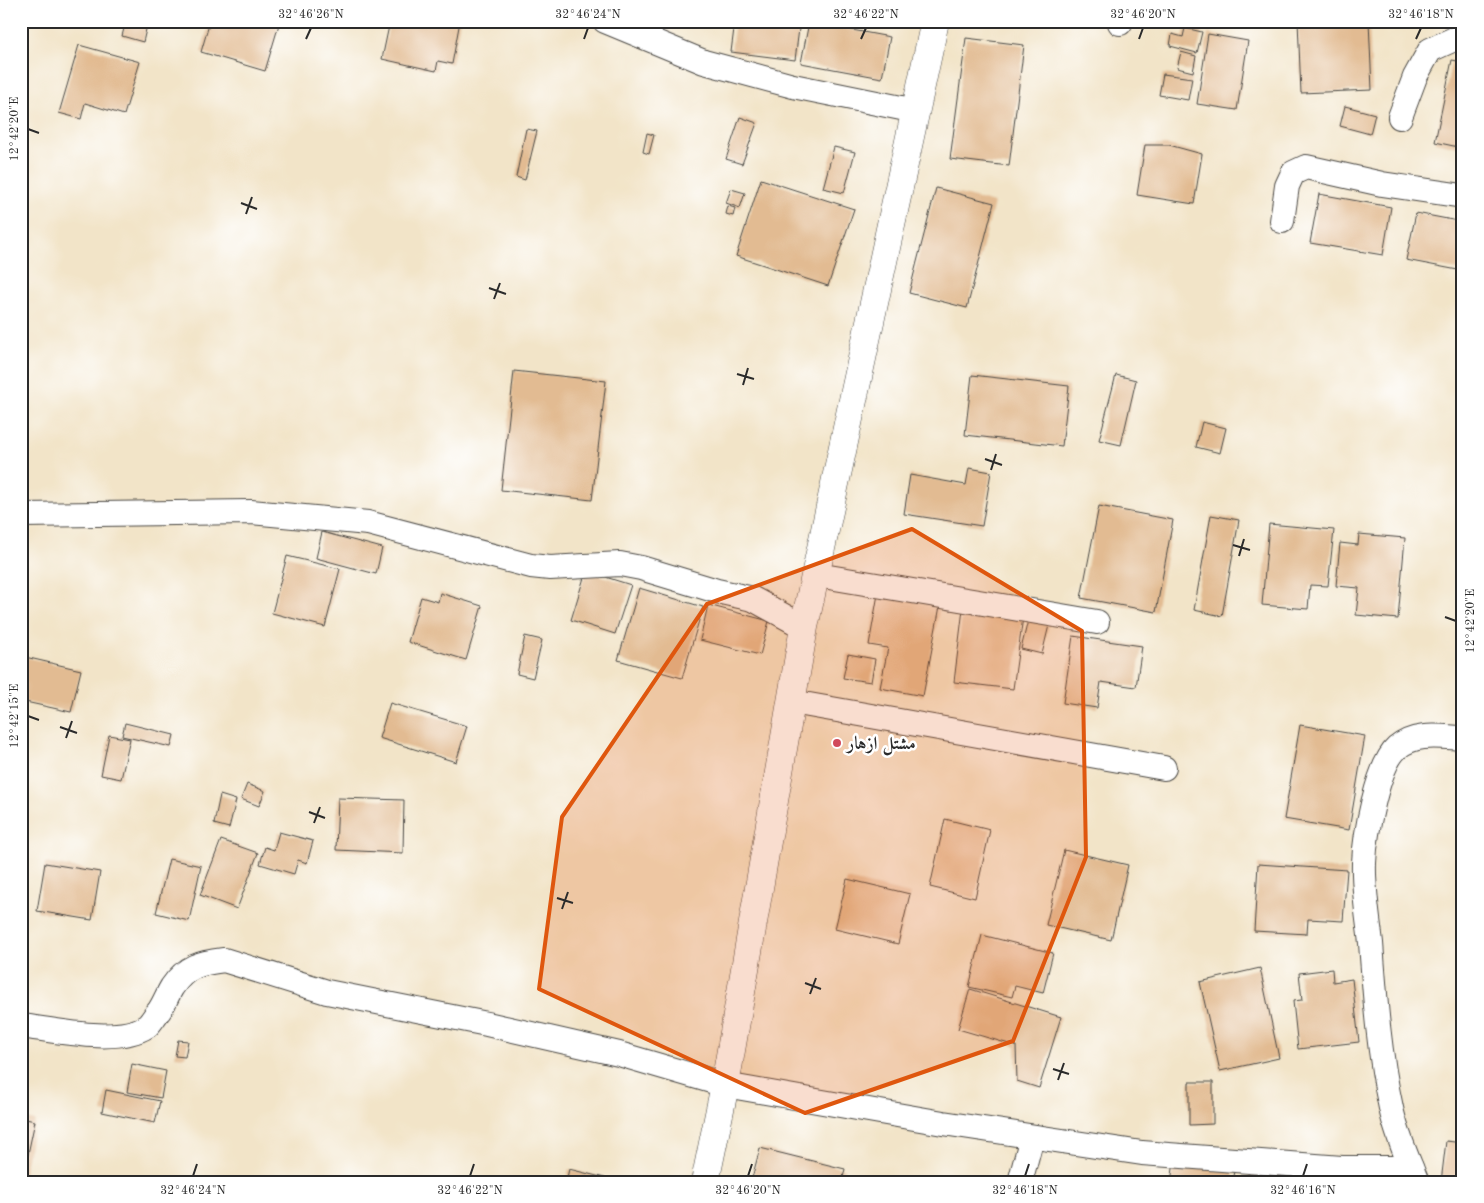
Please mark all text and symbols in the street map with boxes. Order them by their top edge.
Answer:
text: 32°46'26"N [278,9,344,21]
text: 32°46'24"N [555,9,621,21]
text: 32°46'22"N [833,9,899,21]
text: 32°46'20"N [1110,9,1176,21]
text: 32°46'18"N [1388,9,1454,21]
text: 12°42'20"E [9,97,21,161]
text: 12°42'20"E [1465,589,1477,653]
text: 12°42'15"E [8,684,21,748]
place label: مشتل ازهار [845,735,916,756]
marker: مشتل ازهار [831,737,843,749]
text: 32°46'24"N [160,1185,226,1197]
text: 32°46'22"N [437,1185,503,1197]
text: 32°46'20"N [715,1185,781,1197]
text: 32°46'18"N [992,1185,1058,1197]
text: 32°46'16"N [1270,1185,1336,1197]

